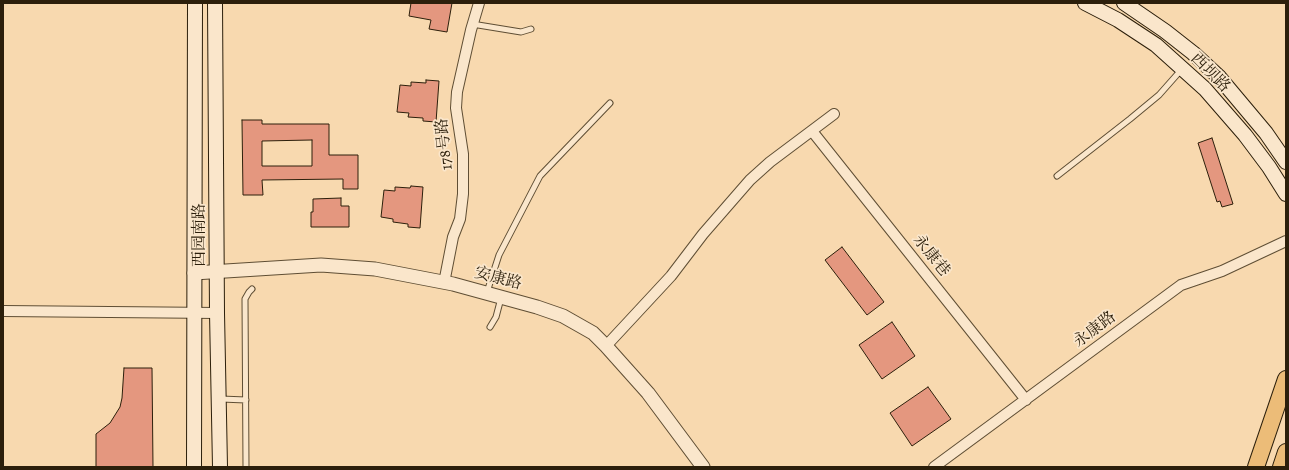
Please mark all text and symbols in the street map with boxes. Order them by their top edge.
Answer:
street label: 西坝路 [1186,49,1234,97]
street label: 178号路 [433,117,457,171]
street label: 西园南路 [190,203,210,267]
street label: 永康巷 [908,231,954,281]
street label: 安康路 [472,264,524,294]
street label: 永康路 [1070,308,1120,352]

